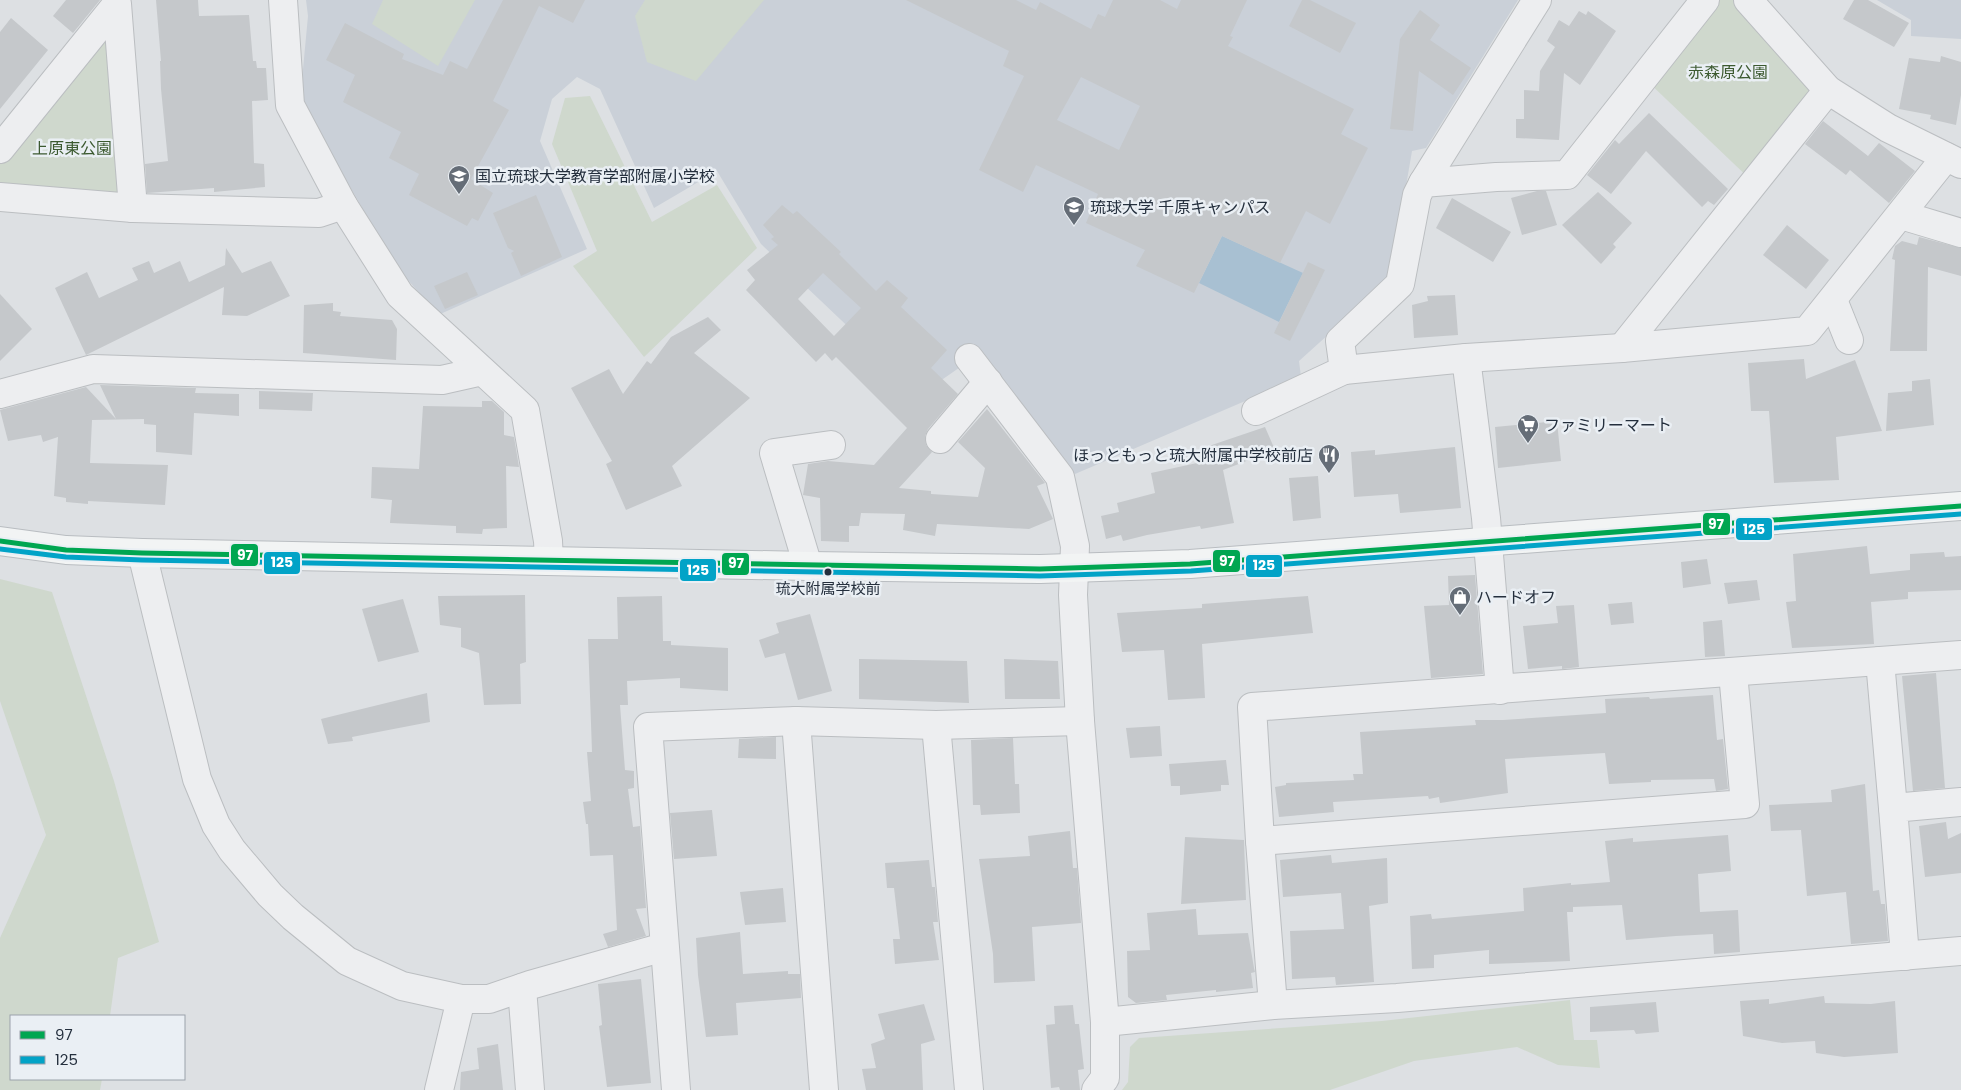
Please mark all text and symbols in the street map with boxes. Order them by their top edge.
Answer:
park label: 赤森原公園 [1688,61,1768,84]
park label: 上原東公園 [32,137,112,160]
school or university icon: 国立琉球大学教育学部附属小学校 [447,164,471,195]
place label: 国立琉球大学教育学部附属小学校 [475,165,715,188]
school or university icon: 琉球大学 千原キャンパス [1062,195,1086,226]
place label: 琉球大学 千原キャンパス [1090,196,1270,219]
supermarket icon: ファミリーマート [1516,413,1540,444]
place label: ファミリーマート [1544,414,1672,437]
restaurant icon: ほっともっと琉大附属中学校前店 [1317,443,1341,474]
place label: ほっともっと琉大附属中学校前店 [1073,444,1313,467]
line badge: 97 [1702,512,1731,536]
text: 97 [1708,514,1725,534]
line badge: 125 [1735,517,1773,541]
text: 125 [1743,519,1765,539]
line badge: 97 [230,543,259,567]
text: 97 [237,545,254,565]
line badge: 97 [1212,549,1241,573]
line badge: 125 [263,551,301,575]
text: 97 [1219,551,1236,571]
text: 125 [271,552,293,572]
line badge: 97 [721,552,750,576]
text: 97 [728,553,745,573]
line badge: 125 [1245,554,1283,578]
text: 125 [1253,555,1275,575]
line badge: 125 [679,558,717,582]
text: 125 [687,560,709,580]
marker: 琉大附属学校前 [823,567,833,577]
place label: 琉大附属学校前 [775,578,881,599]
shop icon: ハードオフ [1448,585,1472,616]
place label: ハードオフ [1476,586,1556,609]
legend [10,1015,185,1080]
text: 97 [55,1024,73,1045]
text: 125 [55,1049,78,1070]

